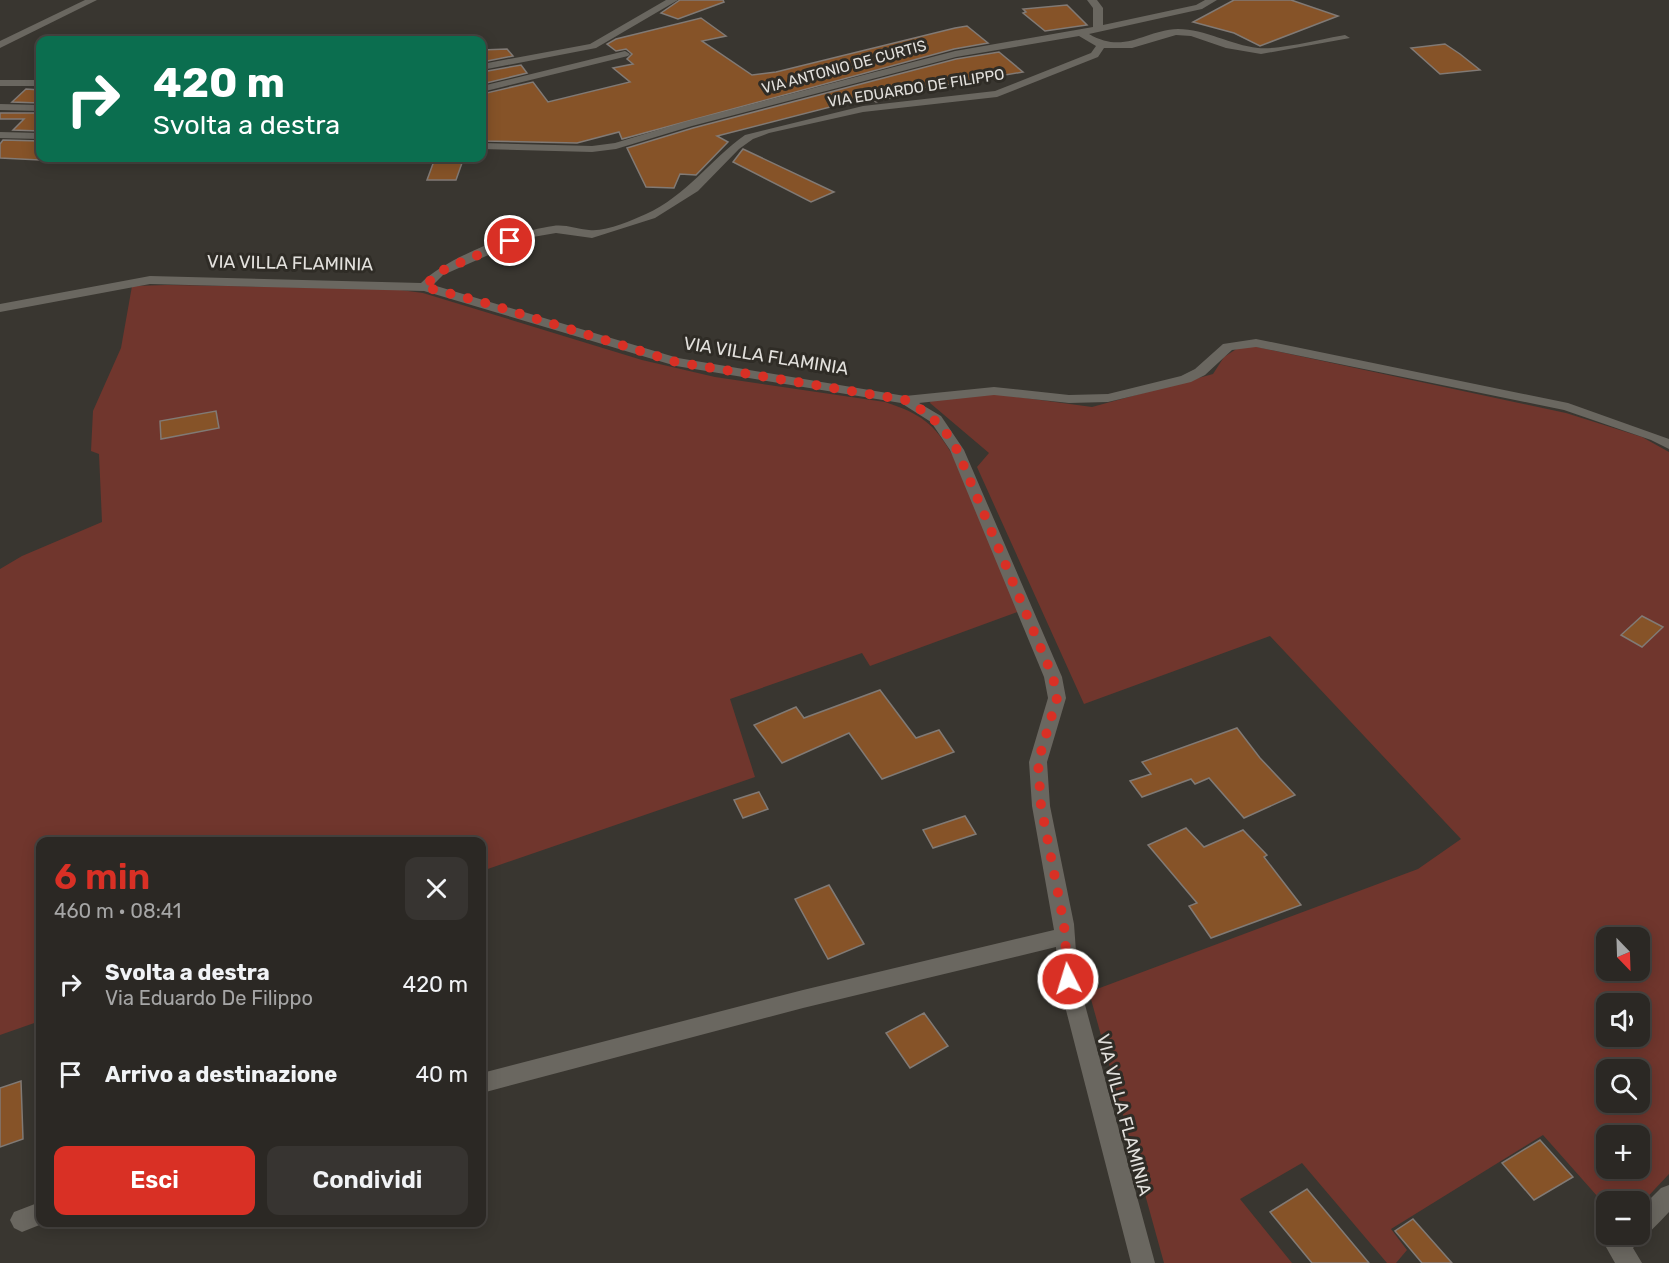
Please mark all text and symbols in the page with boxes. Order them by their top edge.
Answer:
street label: VIA ANTONIO DE CURTIS [760,36,928,98]
text: 420 m [153,58,285,108]
icon: right [54,60,132,138]
street label: VIA EDUARDO DE FILIPPO [826,65,1006,111]
text: Svolta a destra [153,109,340,141]
pin [484,215,535,266]
icon: arrive [493,224,526,257]
street label: VIA VILLA FLAMINIA [207,251,373,275]
street label: VIA VILLA FLAMINIA [682,332,850,380]
text: 6 min [54,855,150,898]
button: close [405,857,468,920]
text: 460 m · 08:41 [54,899,181,923]
north arrow [1596,927,1650,981]
map controls [1596,927,1650,1245]
position arrow [1036,947,1100,1011]
text: Svolta a destra [105,959,270,986]
icon: right [54,968,87,1001]
text: 420 m [403,971,468,998]
text: Via Eduardo De Filippo [105,986,313,1010]
button: sound [1596,993,1650,1047]
street label: VIA VILLA FLAMINIA [1092,1032,1156,1198]
icon: arrive [54,1058,87,1091]
button: search [1596,1059,1650,1113]
text: Arrivo a destinazione [105,1061,337,1088]
text: 40 m [415,1061,468,1088]
button: + [1596,1125,1650,1179]
button: Esci [54,1146,255,1215]
button: Condividi [267,1146,468,1215]
button: − [1596,1191,1650,1245]

